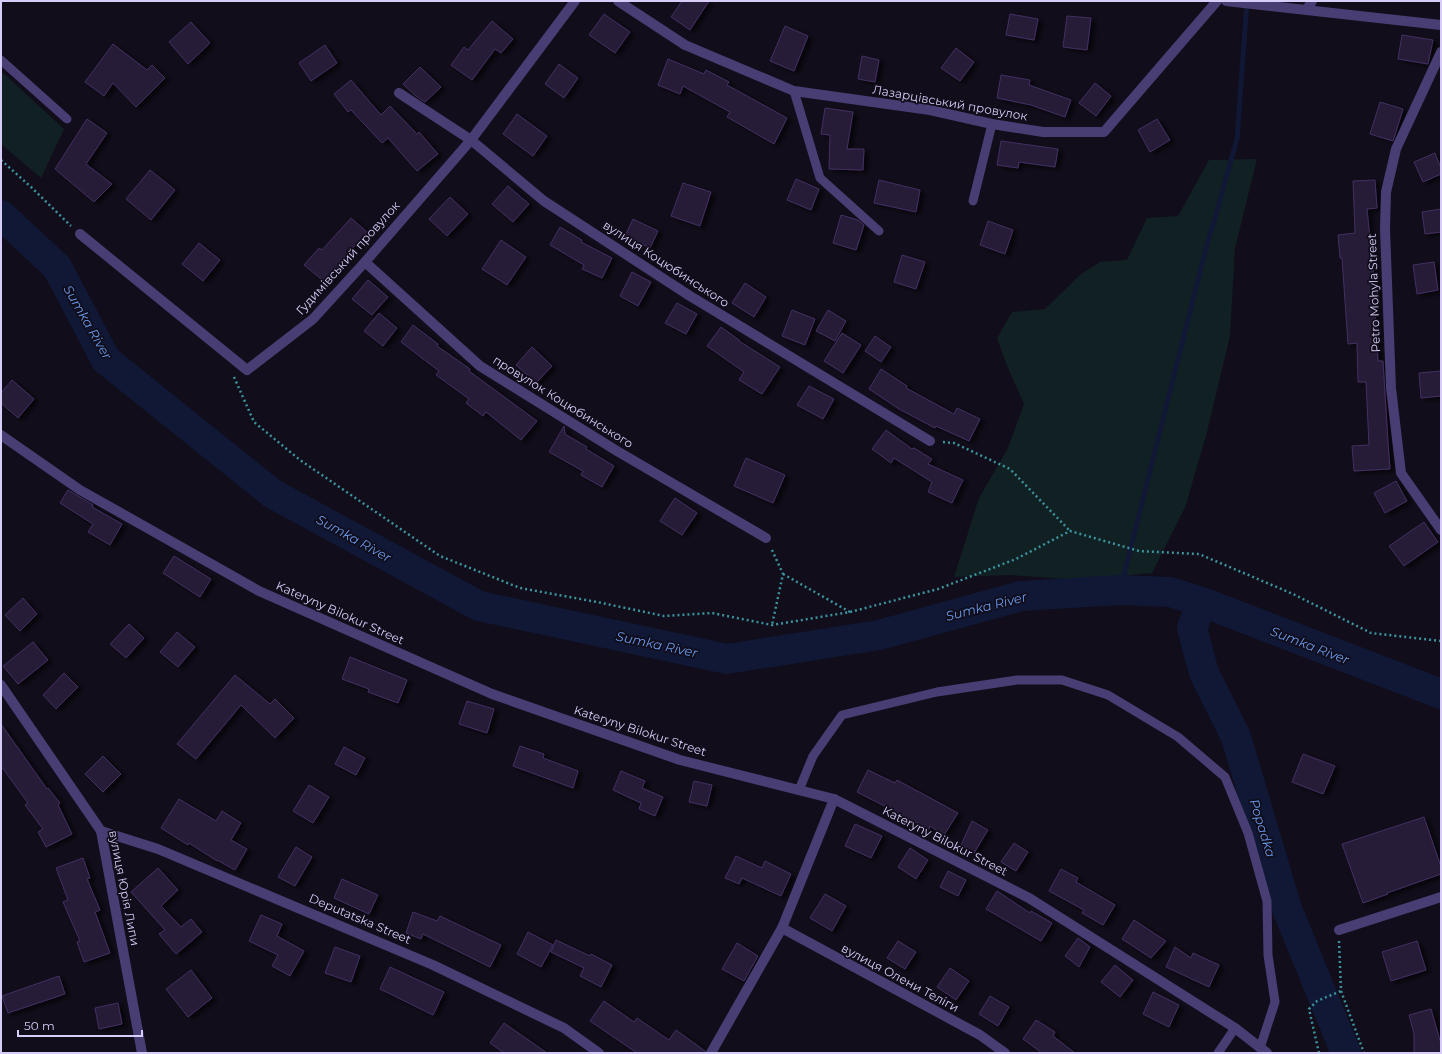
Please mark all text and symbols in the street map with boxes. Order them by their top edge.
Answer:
street label: Лазарцівський провулок [872,82,1029,124]
street label: Гудимівський провулок [293,198,403,318]
street label: вулиця Коцюбинського [600,217,733,310]
street label: Petro Mohyla Street [1364,233,1383,353]
water label: Sumka River [60,282,116,363]
street label: провулок Коцюбинського [490,352,636,451]
water label: Sumka River [314,511,395,565]
street label: Kateryny Bilokur Street [274,578,407,648]
water label: Sumka River [944,588,1029,624]
water label: Sumka River [1268,623,1352,668]
water label: Sumka River [615,628,700,661]
street label: Kateryny Bilokur Street [572,702,708,759]
water label: Popadka [1247,797,1279,859]
street label: Kateryny Bilokur Street [880,802,1010,879]
street label: вулиця Юрія Липи [106,829,143,947]
street label: Deputatska Street [307,890,414,947]
street label: вулиця Олени Теліги [839,940,962,1015]
scale bar [18,1012,142,1038]
text: 50 m [24,1018,55,1033]

